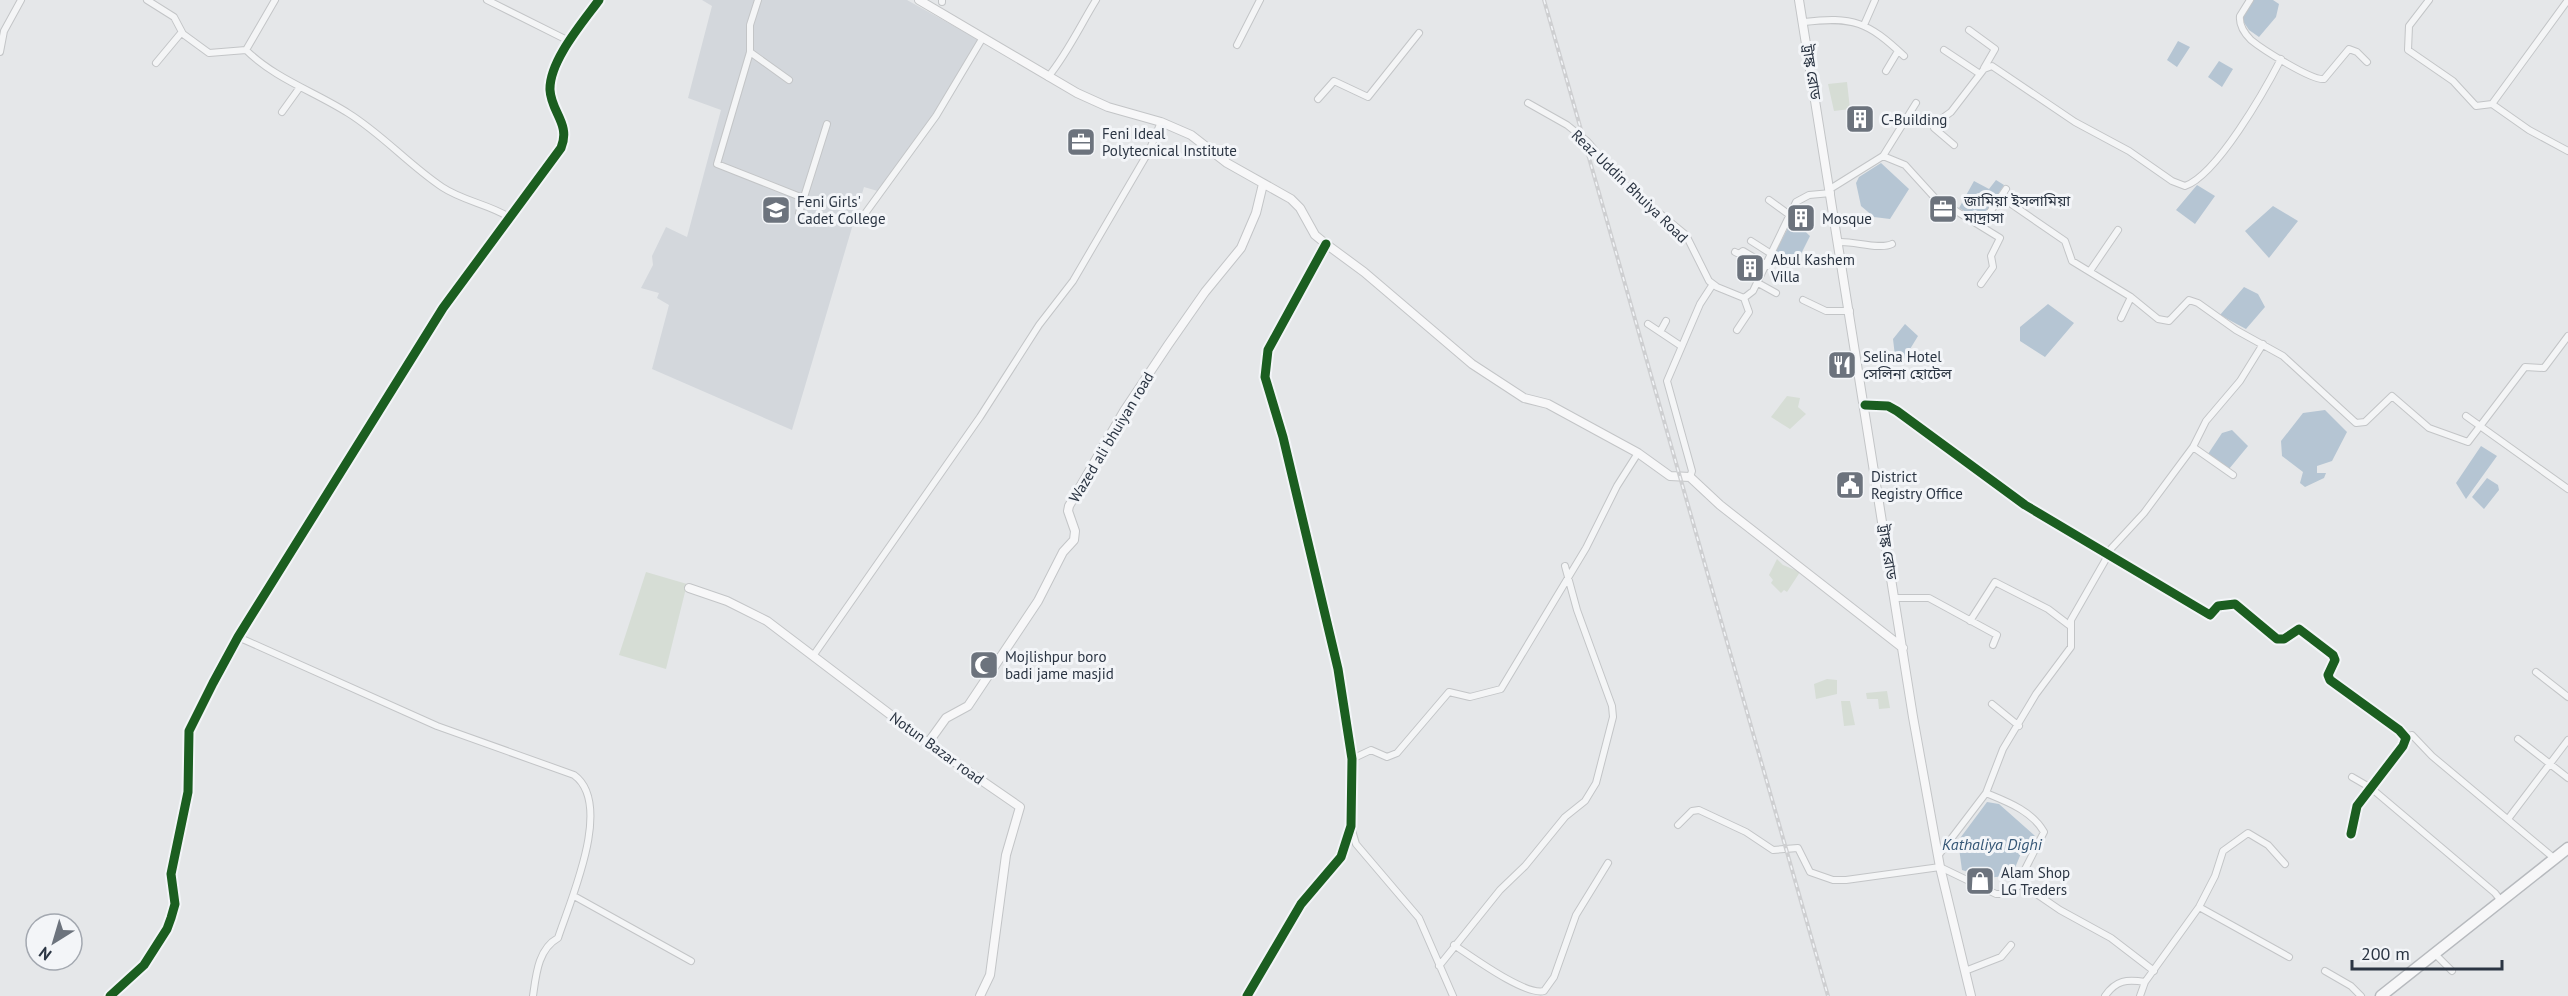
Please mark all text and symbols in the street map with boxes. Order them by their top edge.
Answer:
street label: ট্রাঙ্ক রোড [1798,42,1826,101]
building icon: C-Building [1844,103,1876,135]
place label: C-Building [1881,110,1947,129]
place label: Feni Ideal Polytecnical Institute [1102,124,1237,160]
street label: Reaz Uddin Bhuiya Road [1568,125,1692,247]
office icon: Feni Ideal Polytecnical Institute [1065,126,1097,158]
place label: জামিয়া ইসলামিয়া মাদ্রাসা [1963,191,2071,227]
place label: Feni Girls' Cadet College [797,192,886,228]
office icon: জামিয়া ইসলামিয়া মাদ্রাসা [1927,193,1959,225]
school or university icon: Feni Girls' Cadet College [760,194,792,226]
building icon: Mosque [1785,202,1817,234]
place label: Mosque [1822,209,1872,228]
place label: Abul Kashem Villa [1770,250,1855,286]
building icon: Abul Kashem Villa [1734,252,1766,284]
place label: Selina Hotel সেলিনা হোটেল [1863,347,1953,383]
restaurant icon: Selina Hotel সেলিনা হোটেল [1826,349,1858,381]
street label: Wazed ali bhuiyan road [1064,368,1158,506]
place label: District Registry Office [1871,467,1963,503]
public building icon: District Registry Office [1834,469,1866,501]
street label: ট্রাঙ্ক রোড [1874,522,1902,581]
place label: Mojlishpur boro badi jame masjid [1005,647,1114,683]
mosque icon: Mojlishpur boro badi jame masjid [968,649,1000,681]
street label: Notun Bazar road [886,708,988,788]
water label: Kathaliya Dighi [1942,834,2043,854]
place label: Alam Shop LG Treders [2001,863,2070,899]
shop icon: Alam Shop LG Treders [1964,865,1996,897]
north arrow [24,912,84,972]
scale bar [2352,933,2502,971]
text: 200 m [2361,942,2410,965]
text: N [35,943,55,965]

